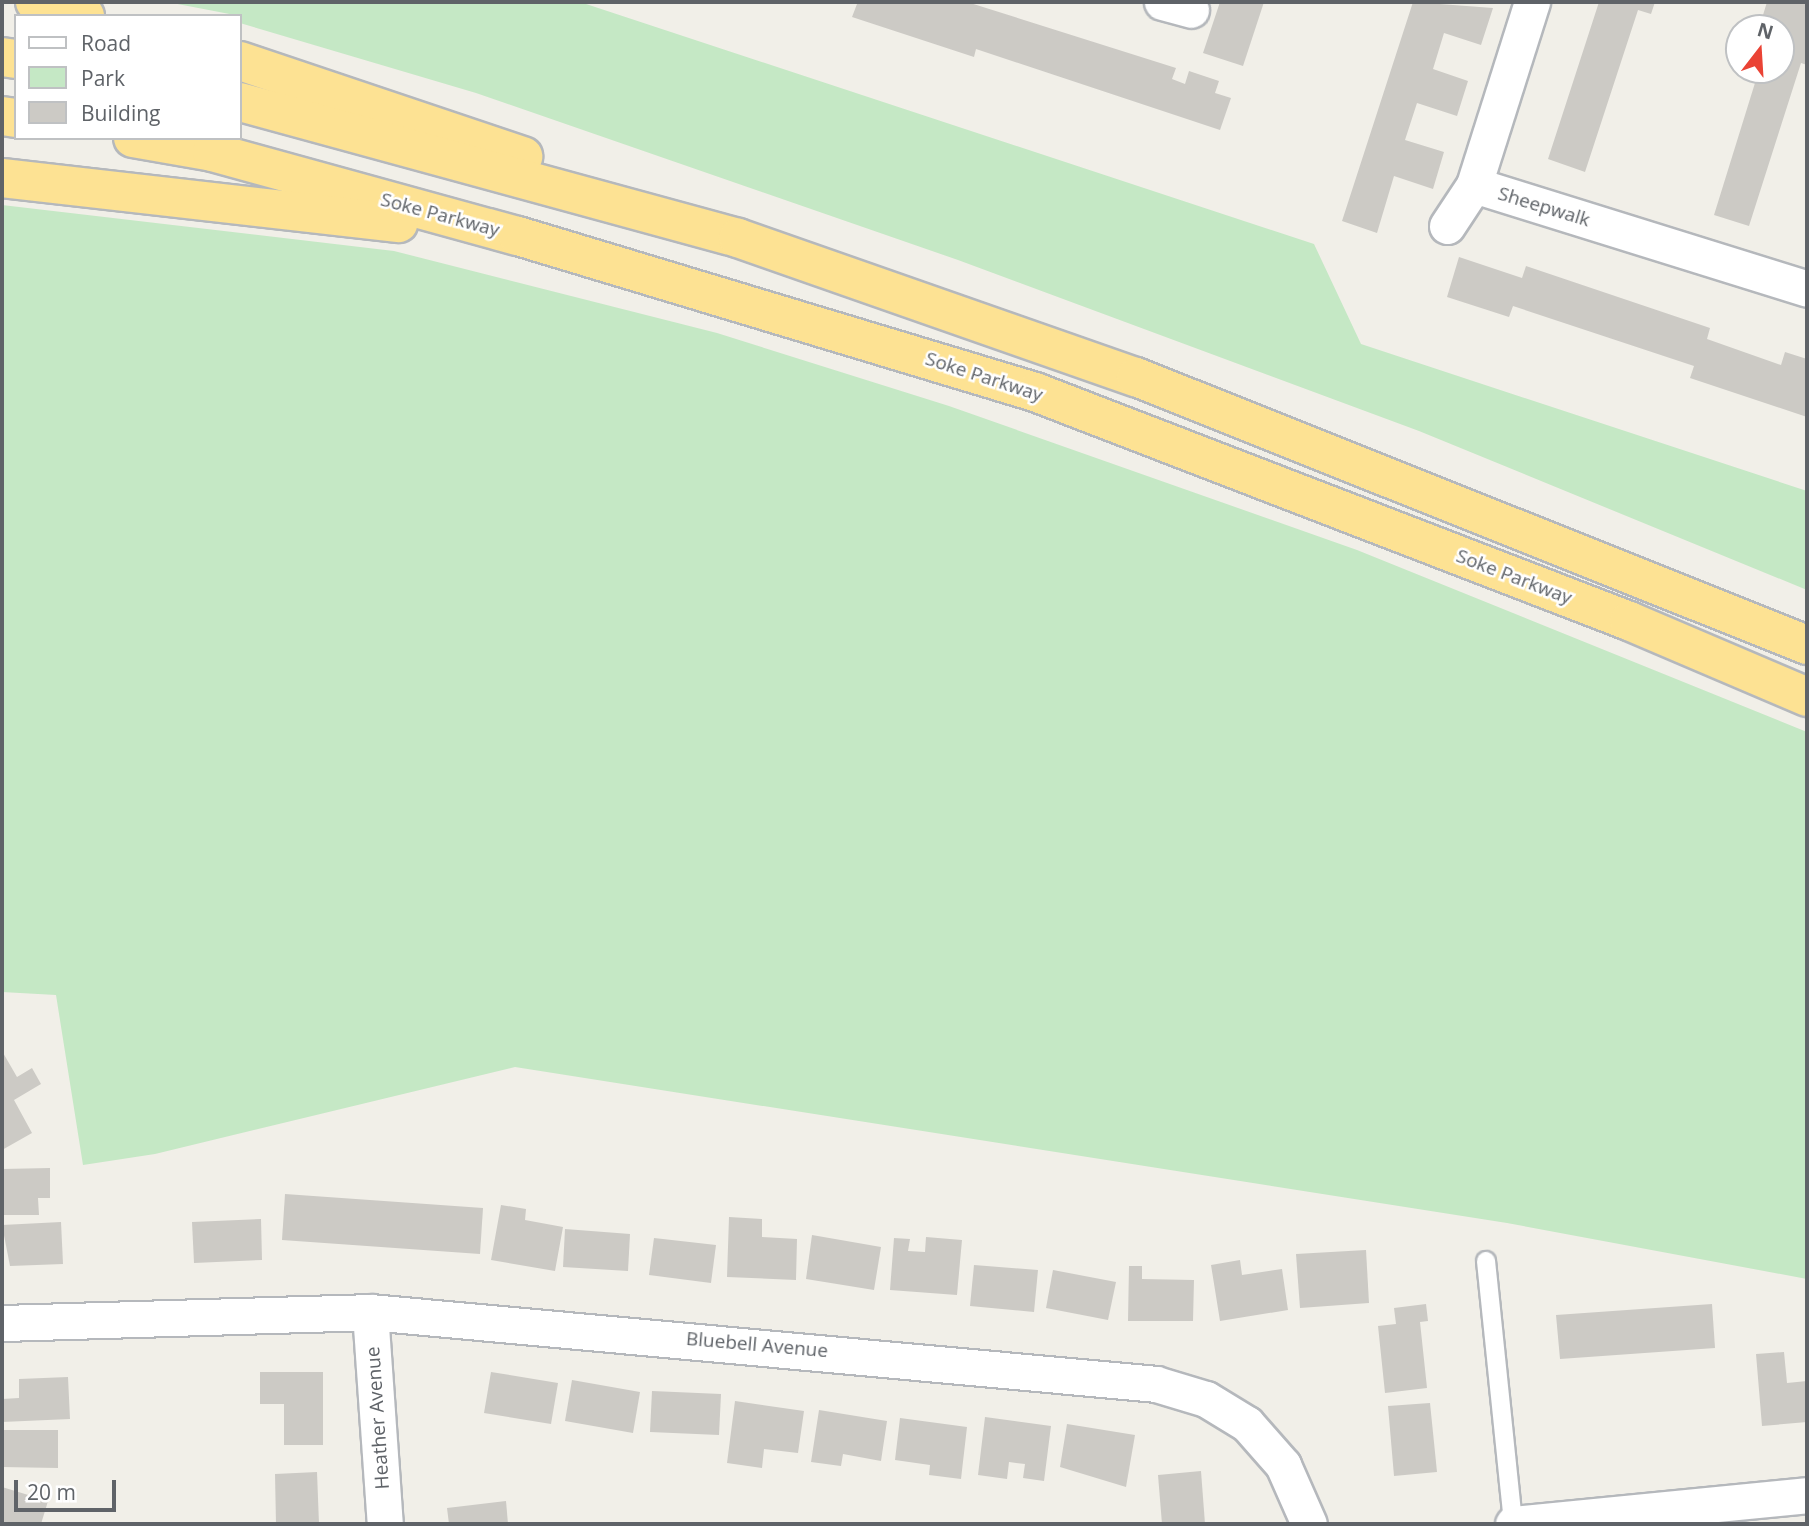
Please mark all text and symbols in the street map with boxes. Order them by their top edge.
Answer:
legend [14,14,242,140]
north arrow [1725,14,1795,84]
text: N [1754,16,1777,46]
text: Road [81,29,131,57]
text: Park [81,64,125,92]
text: Building [81,99,160,127]
street label: Sheepwalk [1495,182,1593,232]
street label: Soke Parkway [378,188,502,242]
street label: Soke Parkway [922,347,1046,407]
street label: Soke Parkway [1453,545,1575,609]
street label: Bluebell Avenue [685,1327,829,1363]
street label: Heather Avenue [362,1346,394,1490]
scale bar [18,1466,119,1510]
text: 20 m [27,1478,76,1506]

